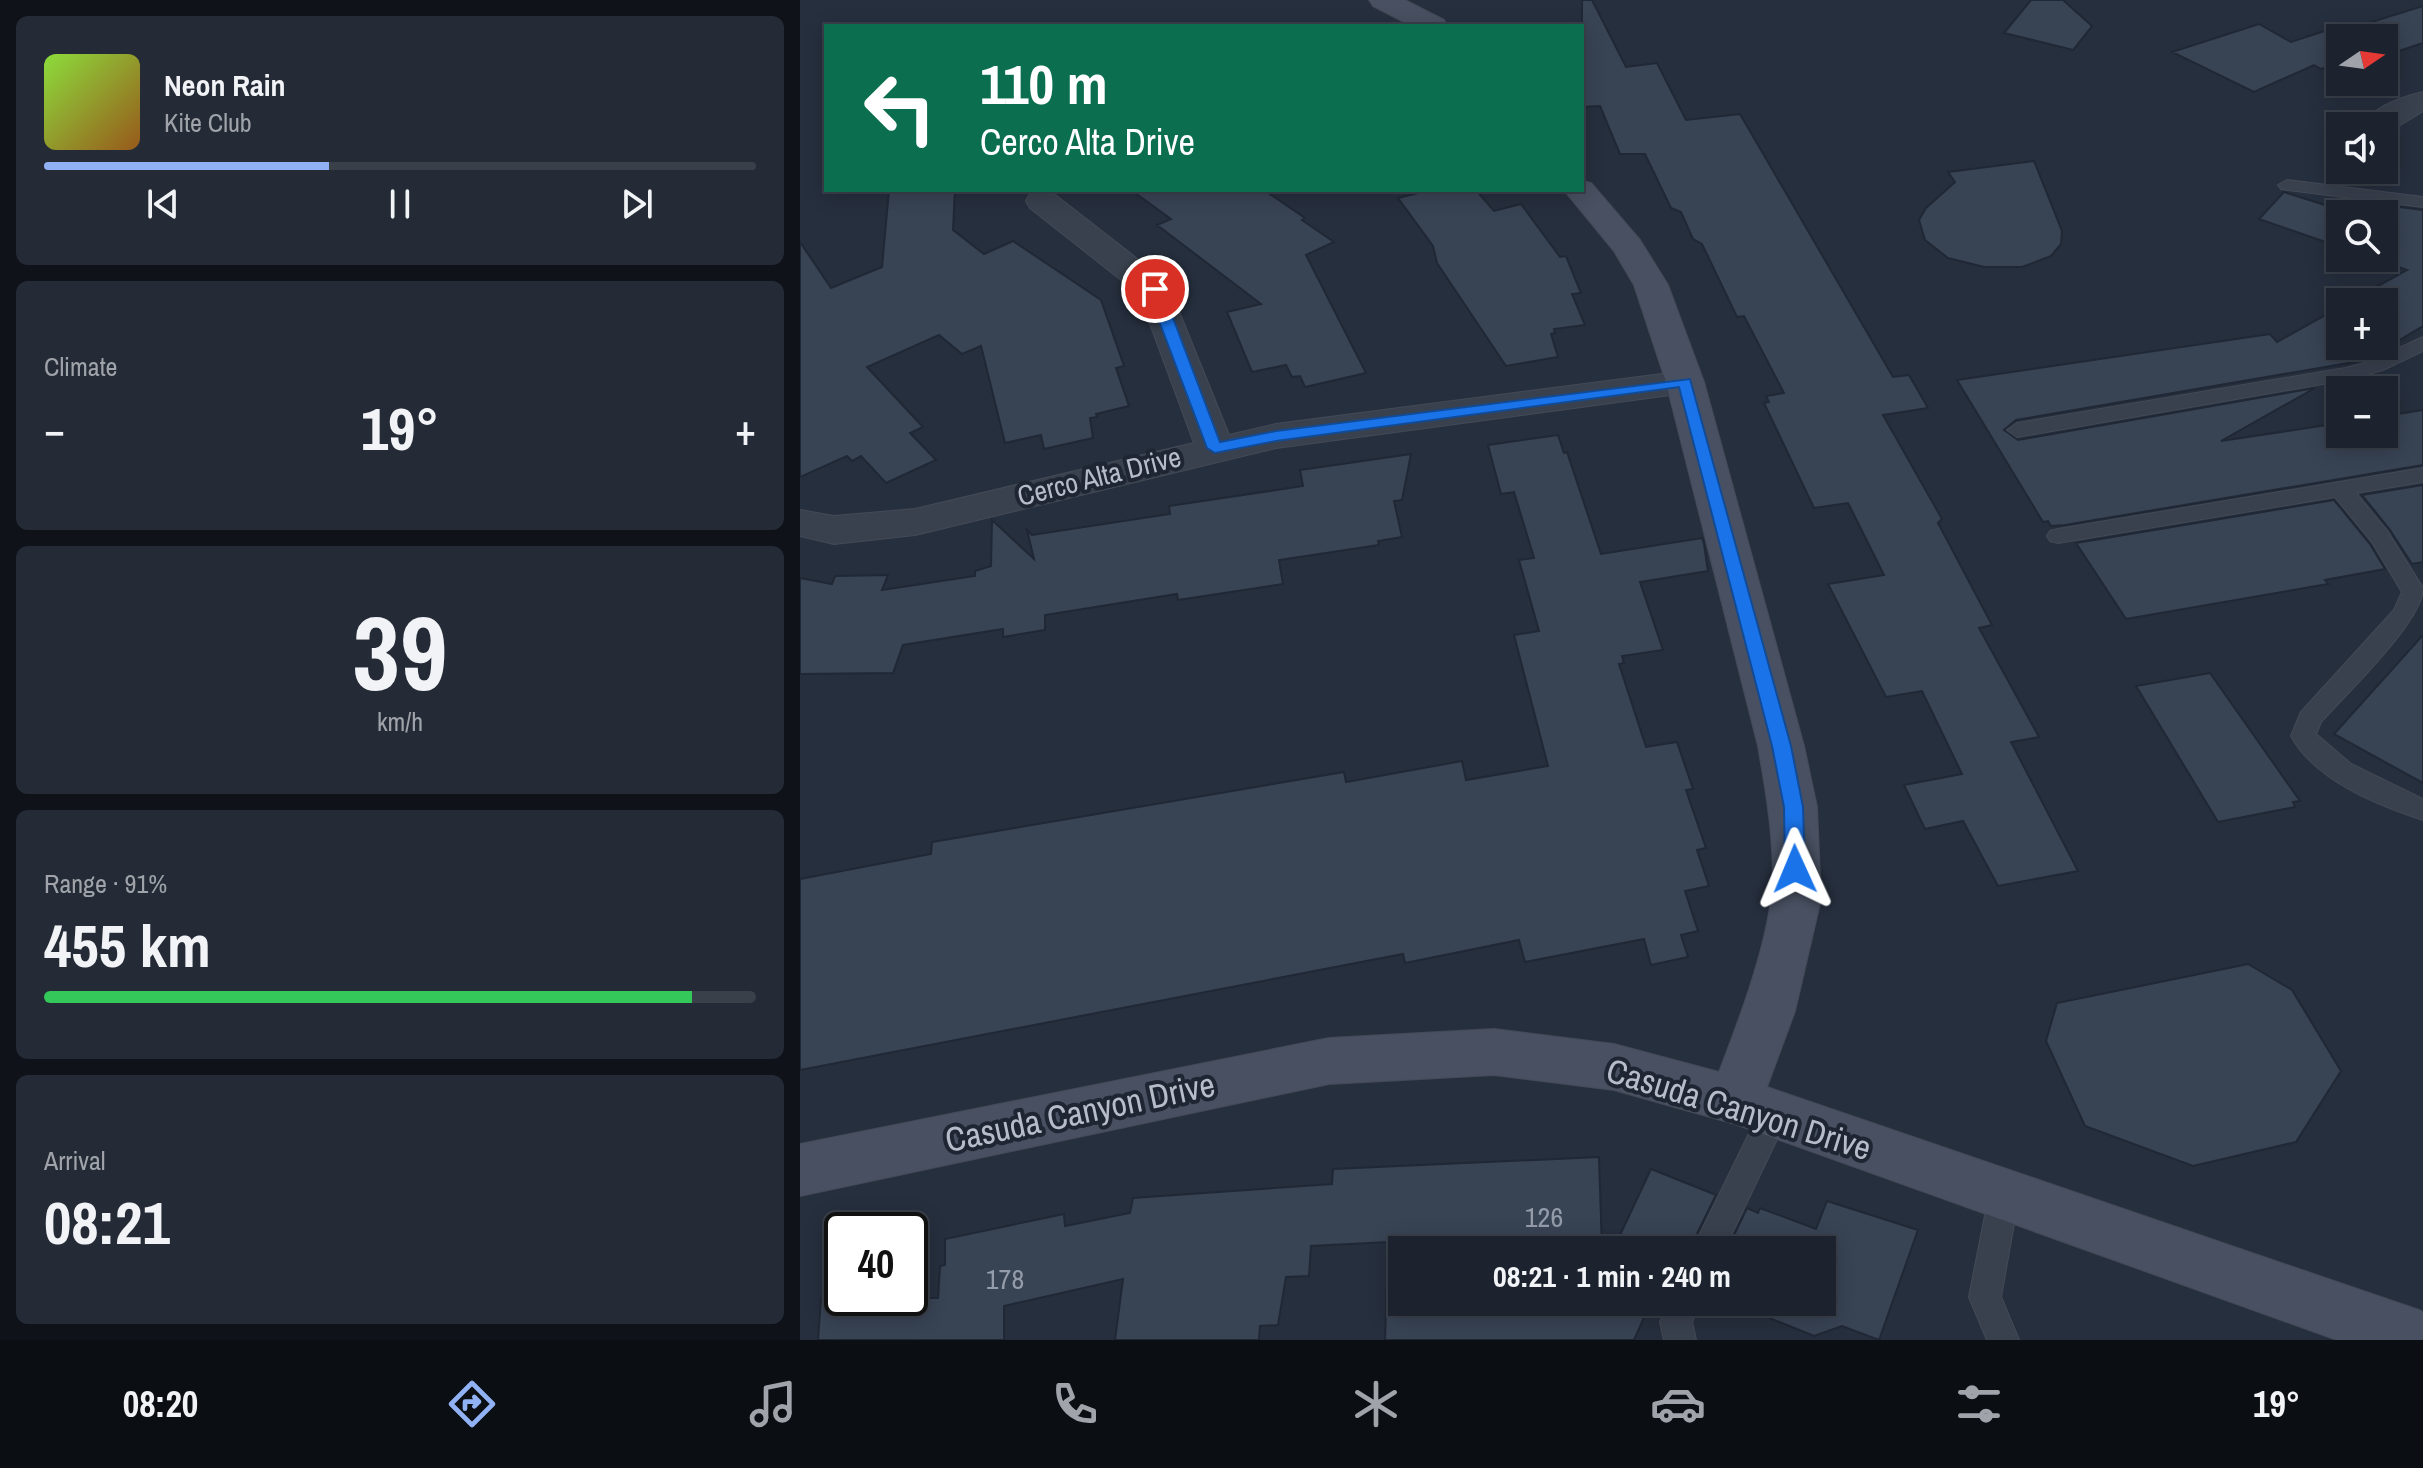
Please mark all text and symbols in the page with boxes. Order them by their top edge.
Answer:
north arrow [2326,24,2398,96]
map controls [2326,24,2398,448]
text: 110 m [980,46,1108,121]
icon: left [848,56,952,160]
text: Neon Rain [164,65,286,105]
text: Kite Club [164,105,252,140]
button: sound [2326,112,2398,184]
text: Cerco Alta Drive [980,118,1195,166]
icon: previous [141,182,185,226]
icon: pause [378,182,422,226]
icon: next [615,182,659,226]
button: search [2326,200,2398,272]
pin [1121,255,1189,323]
icon: arrive [1133,267,1177,311]
button: + [2326,288,2398,360]
text: Climate [44,349,117,384]
button: − [2326,376,2398,448]
text: 19° [361,388,439,469]
text: − [44,399,65,459]
text: + [735,399,756,459]
street label: Cerco Alta Drive [1013,437,1185,515]
text: 39 [353,582,447,722]
text: km/h [377,704,423,739]
position arrow [1753,827,1837,911]
text: Range · 91% [44,866,167,901]
text: 455 km [44,905,211,986]
street label: Casuda Canyon Drive [1601,1047,1877,1171]
street label: Casuda Canyon Drive [941,1061,1219,1163]
text: Arrival [44,1143,106,1178]
text: 08:21 [44,1182,170,1263]
house number: 126 [1525,1198,1563,1236]
speed limit sign: 40 [824,1212,928,1316]
text: 08:21 · 1 min · 240 m [1493,1256,1731,1296]
house number: 178 [986,1260,1024,1298]
icon: directions [444,1376,500,1432]
icon: music [745,1376,801,1432]
icon: phone [1047,1376,1103,1432]
icon: climate [1348,1376,1404,1432]
icon: car [1650,1376,1706,1432]
icon: filters [1951,1376,2007,1432]
text: 08:20 [123,1380,198,1428]
text: 19° [2253,1380,2300,1428]

